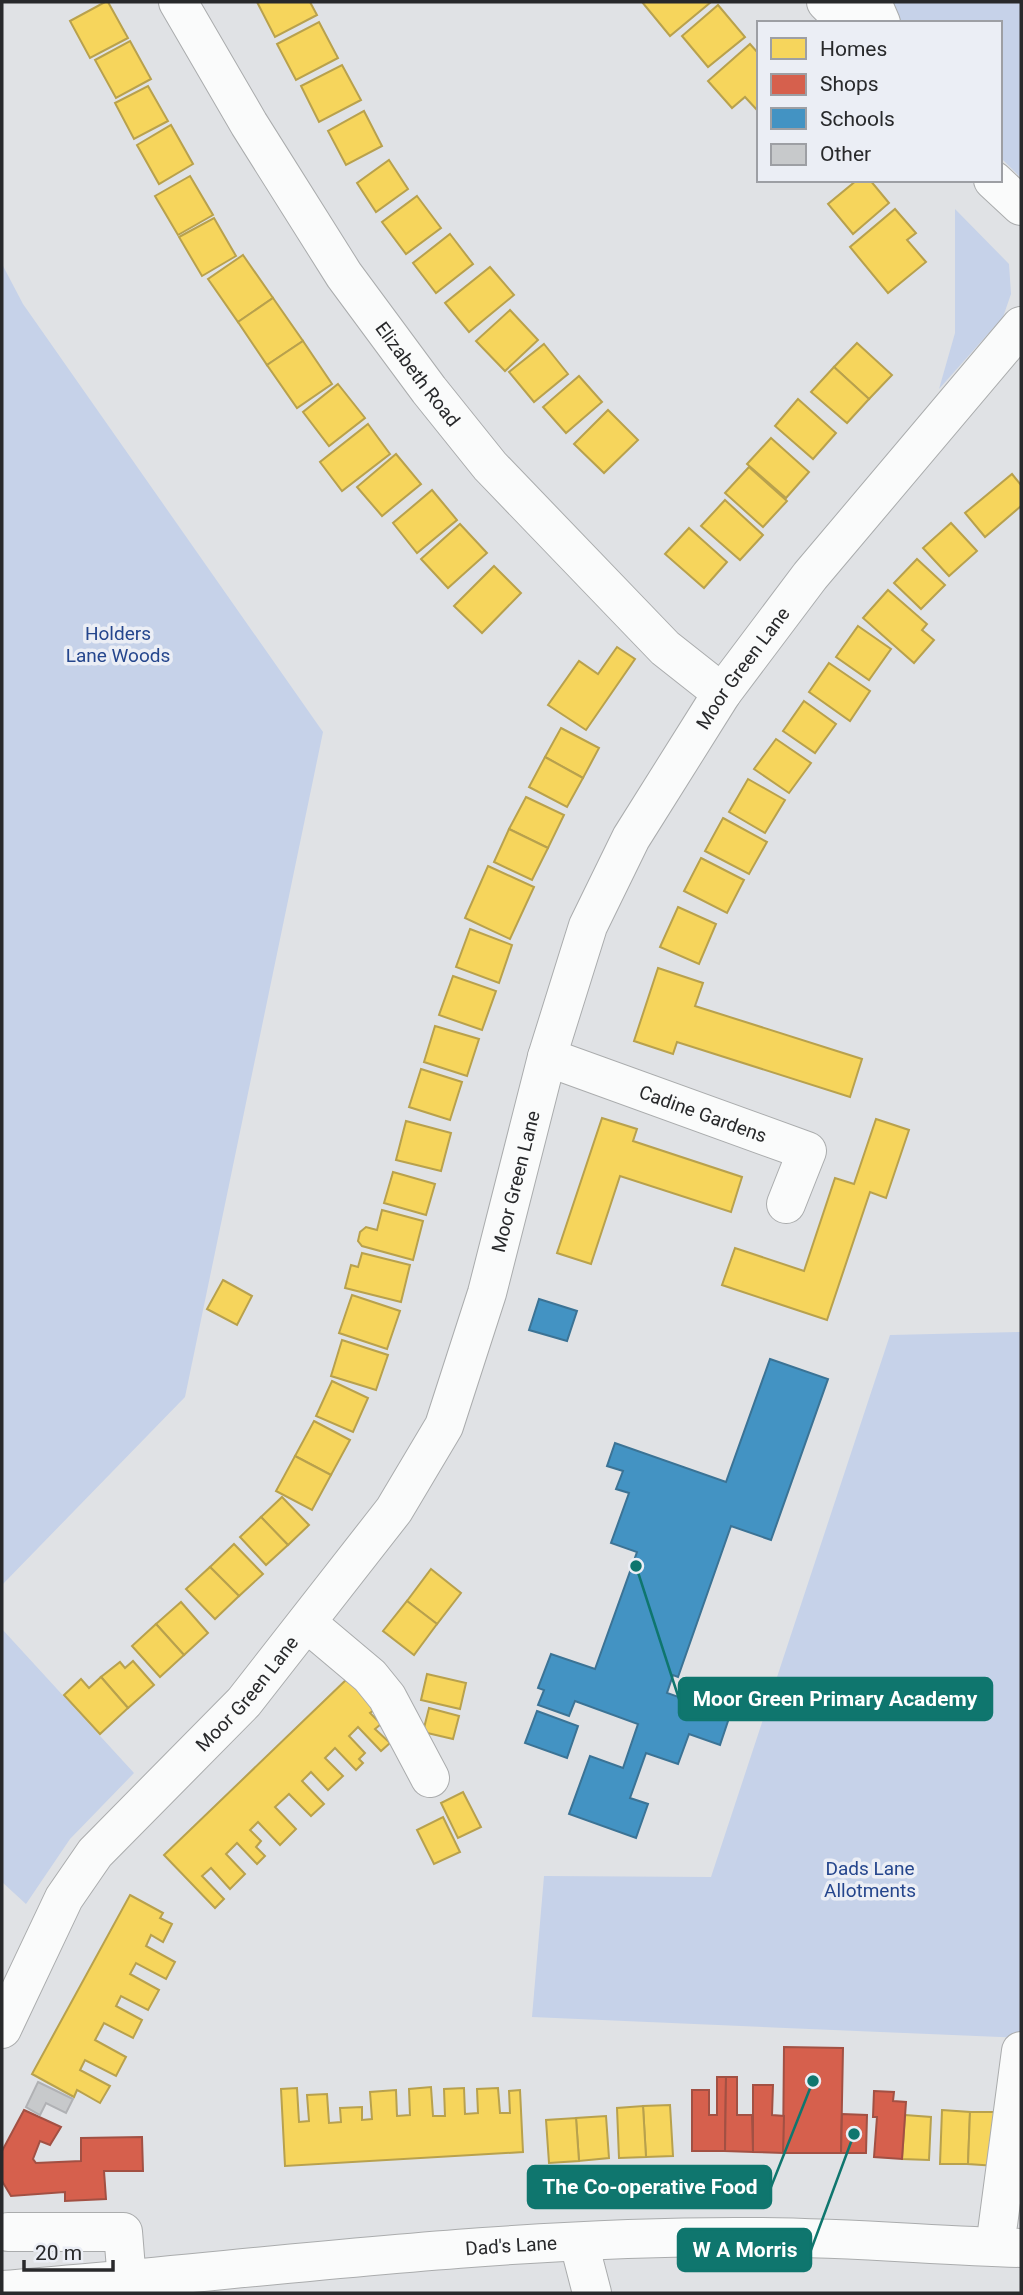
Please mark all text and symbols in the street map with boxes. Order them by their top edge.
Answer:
legend [757,21,1002,182]
text: Homes [820,37,887,61]
text: Shops [820,72,879,96]
text: Schools [820,107,895,131]
text: Other [820,142,871,166]
street label: Elizabeth Road [371,317,465,431]
street label: Moor Green Lane [691,602,794,733]
park label: Holders Lane Woods [66,622,170,667]
street label: Cadine Gardens [636,1080,770,1147]
street label: Moor Green Lane [486,1108,544,1255]
street label: Moor Green Lane [191,1631,303,1756]
callout: Moor Green Primary Academy [679,1678,992,1720]
text: Moor Green Primary Academy [693,1687,978,1711]
park label: Dads Lane Allotments [824,1857,916,1902]
callout: The Co-operative Food [528,2166,771,2208]
text: The Co-operative Food [542,2175,758,2199]
scale bar [24,2228,114,2272]
callout: W A Morris [678,2229,811,2271]
street label: Dad's Lane [464,2231,557,2260]
text: W A Morris [693,2238,798,2262]
text: 20 m [35,2241,82,2265]

